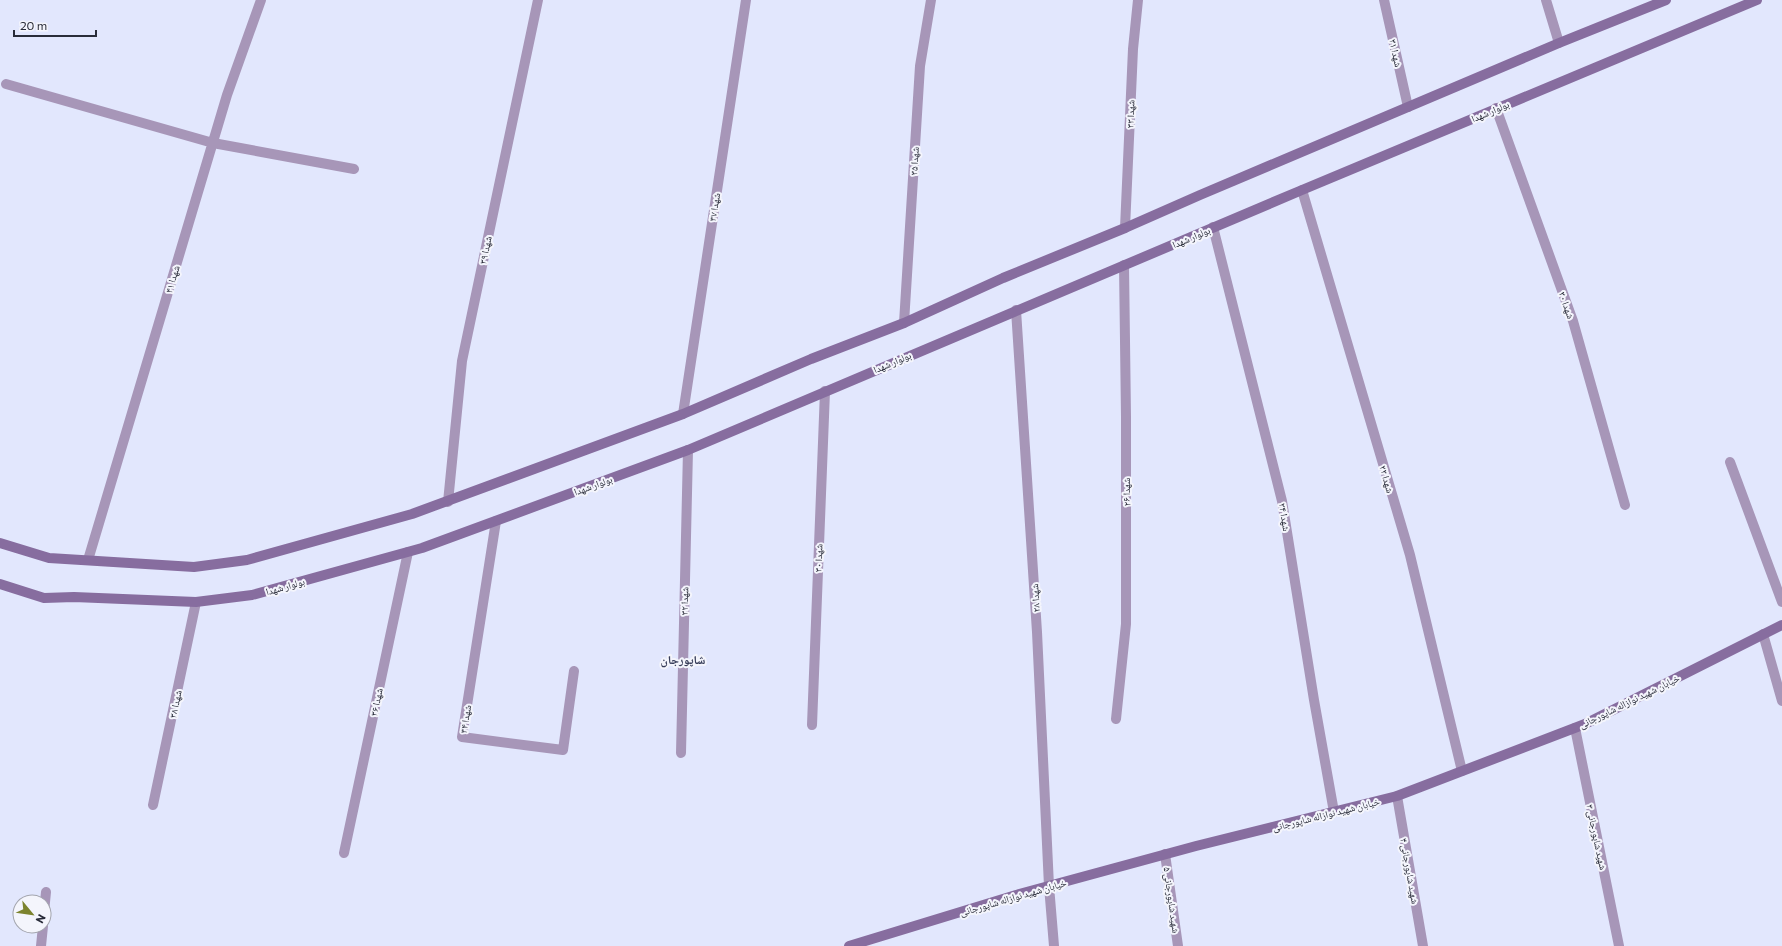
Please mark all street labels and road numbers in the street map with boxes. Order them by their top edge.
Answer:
street label: شهدا ۳۱ [1387,38,1405,69]
street label: بولوار شهدا [1469,98,1511,125]
street label: شهدا ۳۳ [1124,99,1137,128]
street label: شهدا ۳۵ [907,146,921,176]
street label: شهدا ۳۷ [706,192,722,222]
street label: بولوار شهدا [1170,224,1212,251]
street label: شهدا ۳۹ [476,234,494,265]
street label: شهدا ۴۱ [162,263,182,294]
street label: شهدا ۲۰ [1557,290,1578,321]
street label: بولوار شهدا [871,349,913,376]
street label: شهدا ۲۲ [1377,464,1397,495]
street label: بولوار شهدا [572,472,614,498]
street label: شهدا ۲۶ [1120,477,1132,506]
street label: شهدا ۲۴ [1277,502,1293,532]
street label: شهدا ۳۰ [812,543,825,572]
street label: بولوار شهدا [264,575,306,598]
street label: شهدا ۲۸ [1028,583,1042,613]
street label: شهدا ۳۲ [678,586,690,615]
street label: خیابان شهید نوازاله شاپورجانی [1577,671,1682,732]
street label: شهدا ۳۶ [367,686,385,717]
street label: شهدا ۳۸ [166,688,184,719]
street label: شهدا ۳۴ [457,704,473,734]
street label: خیابان شهید نوازاله شاپورجانی [1271,795,1382,834]
street label: شهید شاپورجانی ۳ [1583,803,1610,871]
street label: شهید شاپورجانی ۴ [1397,837,1422,905]
street label: شهید شاپورجانی ۵ [1160,866,1183,934]
street label: خیابان شهید نوازاله شاپورجانی [958,876,1069,919]

